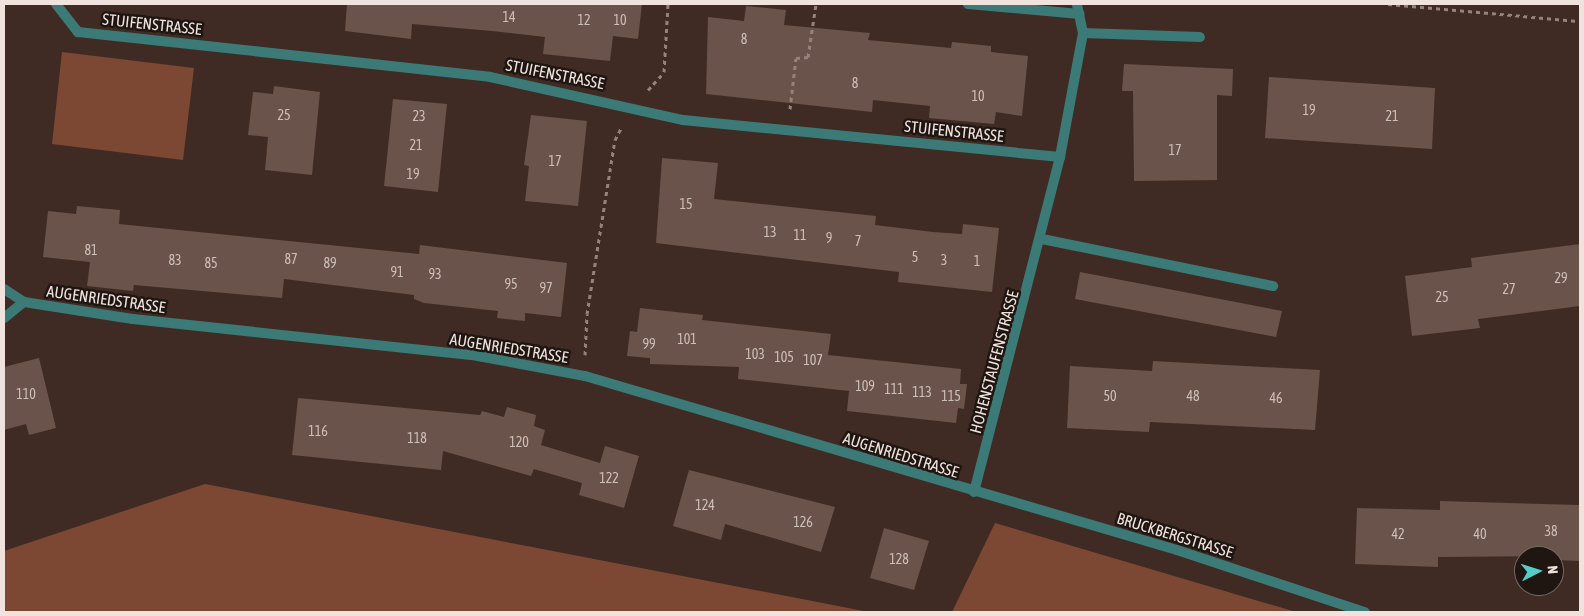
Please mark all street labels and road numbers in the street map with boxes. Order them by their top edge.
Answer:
street label: STUIFENSTRASSE [101,9,203,39]
street label: STUIFENSTRASSE [504,55,606,93]
street label: STUIFENSTRASSE [903,116,1005,146]
street label: AUGENRIEDSTRASSE [45,281,167,317]
street label: HOHENSTAUFENSTRASSE [966,288,1022,436]
street label: AUGENRIEDSTRASSE [448,329,570,367]
street label: AUGENRIEDSTRASSE [841,428,961,482]
street label: BRUCKBERGSTRASSE [1115,508,1235,562]

